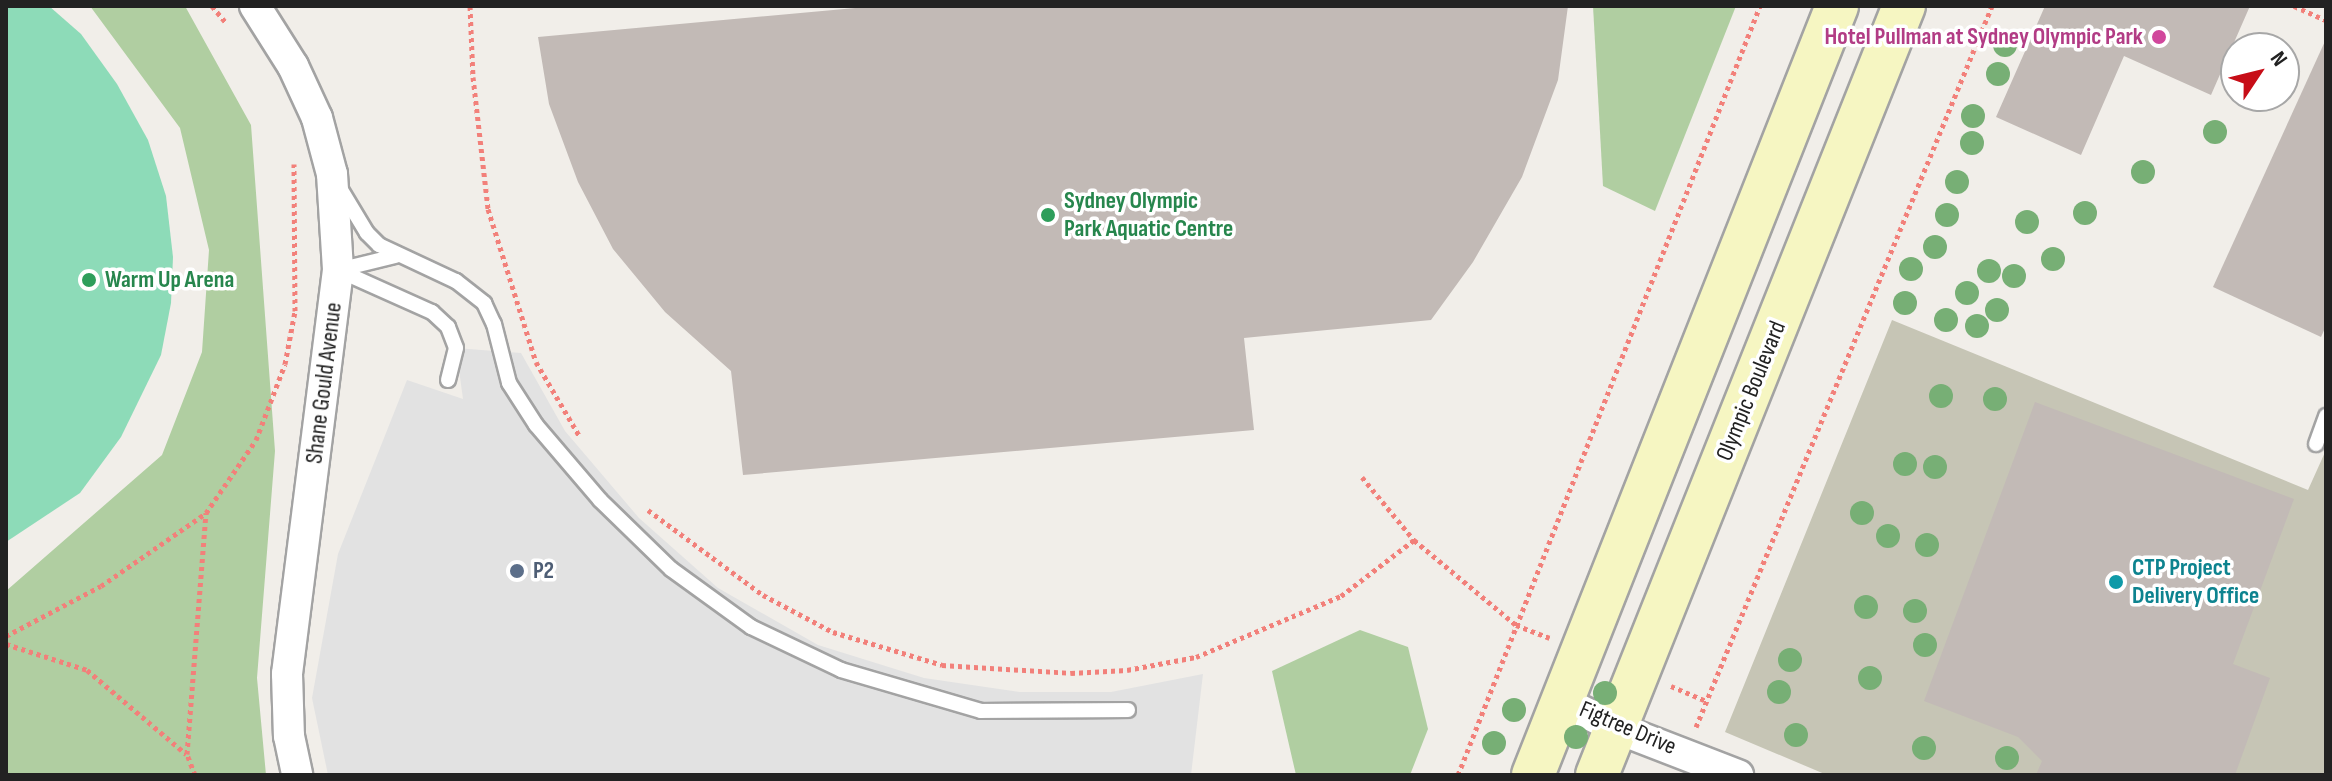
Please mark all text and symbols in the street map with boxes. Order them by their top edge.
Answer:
place label: Hotel Pullman at Sydney Olympic Park [1825,23,2143,51]
marker: Hotel Pullman at Sydney Olympic Park [2150,28,2168,46]
north arrow [2220,32,2300,112]
text: N [2264,47,2293,72]
place label: Sydney Olympic Park Aquatic Centre [1064,187,1233,243]
marker: Sydney Olympic Park Aquatic Centre [1039,206,1057,224]
place label: Warm Up Arena [105,266,234,294]
marker: Warm Up Arena [80,271,98,289]
street label: Shane Gould Avenue [300,301,348,465]
street label: Olympic Boulevard [1710,317,1792,465]
place label: CTP Project Delivery Office [2132,554,2259,610]
place label: P2 [533,557,554,585]
marker: P2 [508,562,526,580]
marker: CTP Project Delivery Office [2107,573,2125,591]
street label: Figtree Drive [1575,695,1681,761]

